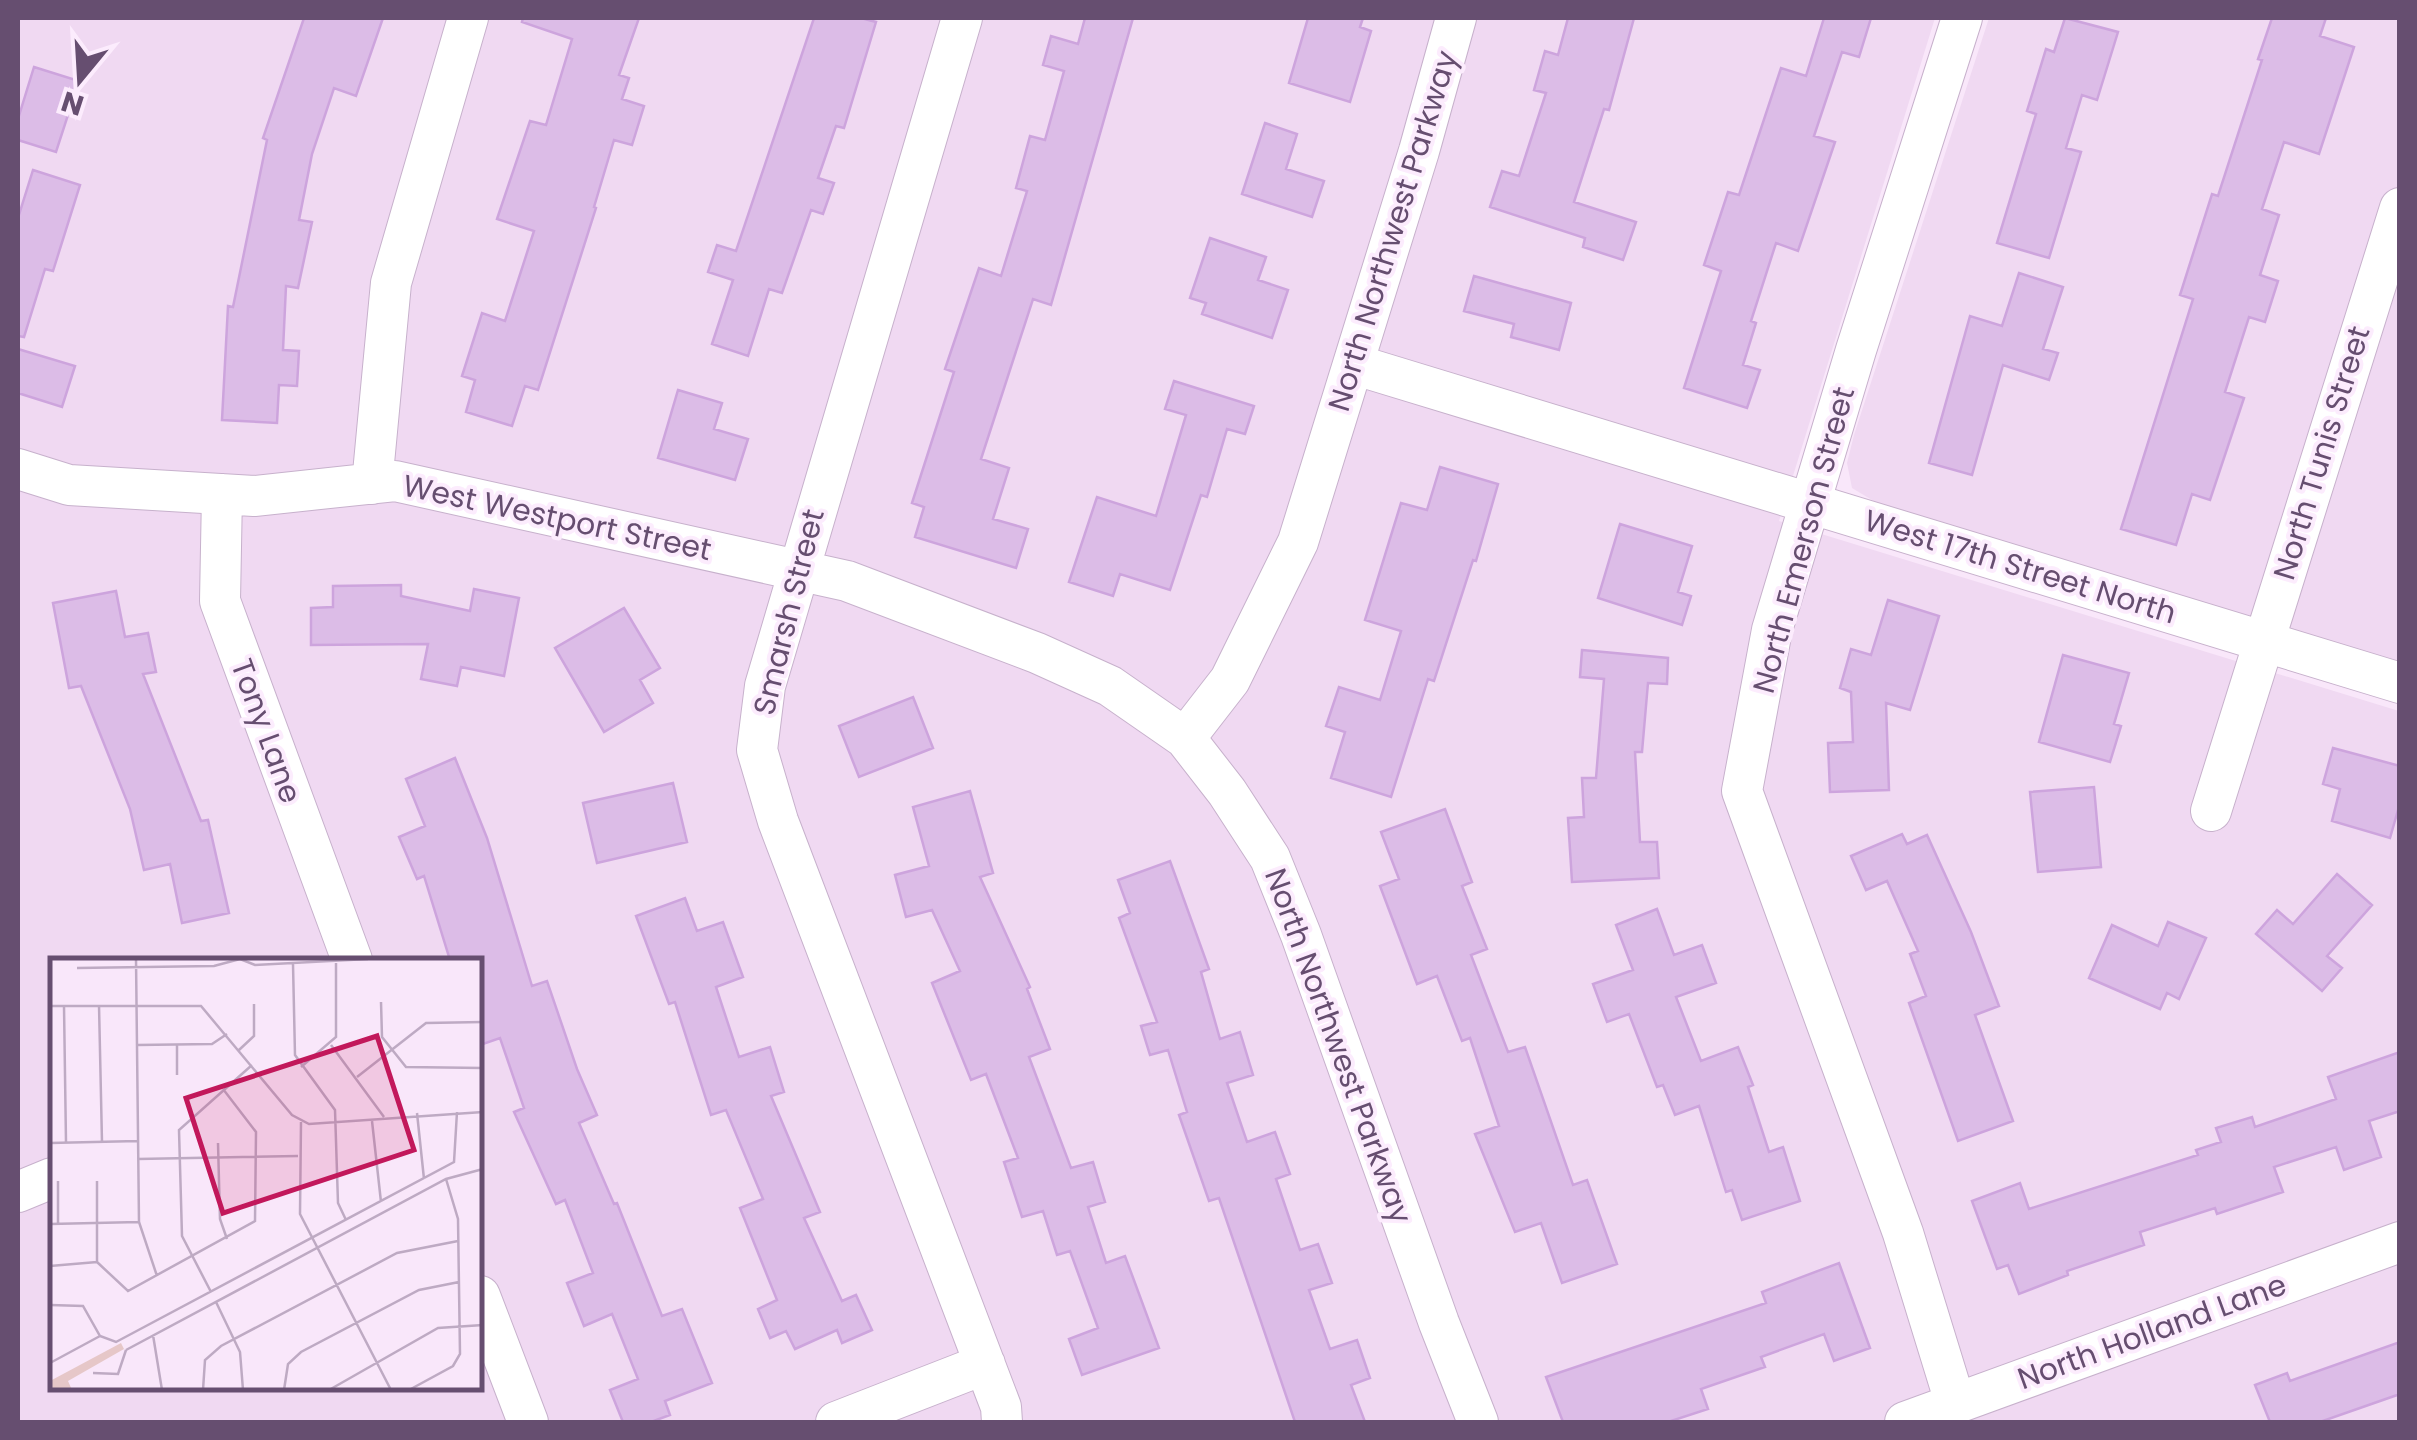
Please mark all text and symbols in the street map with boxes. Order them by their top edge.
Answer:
north arrow [30,30,130,130]
street label: North Northwest Parkway [1317,45,1468,416]
text: N [56,82,88,125]
street label: North Tunis Street [2262,321,2381,585]
street label: North Emerson Street [1742,382,1865,698]
street label: West Westport Street [399,464,715,571]
street label: West 17th Street North [1859,499,2181,634]
street label: Smarsh Street [742,504,835,719]
street label: Tony Lane [221,653,312,809]
street label: North Northwest Parkway [1254,862,1423,1230]
inset map [50,958,482,1390]
street label: North Holland Lane [2011,1263,2292,1400]

